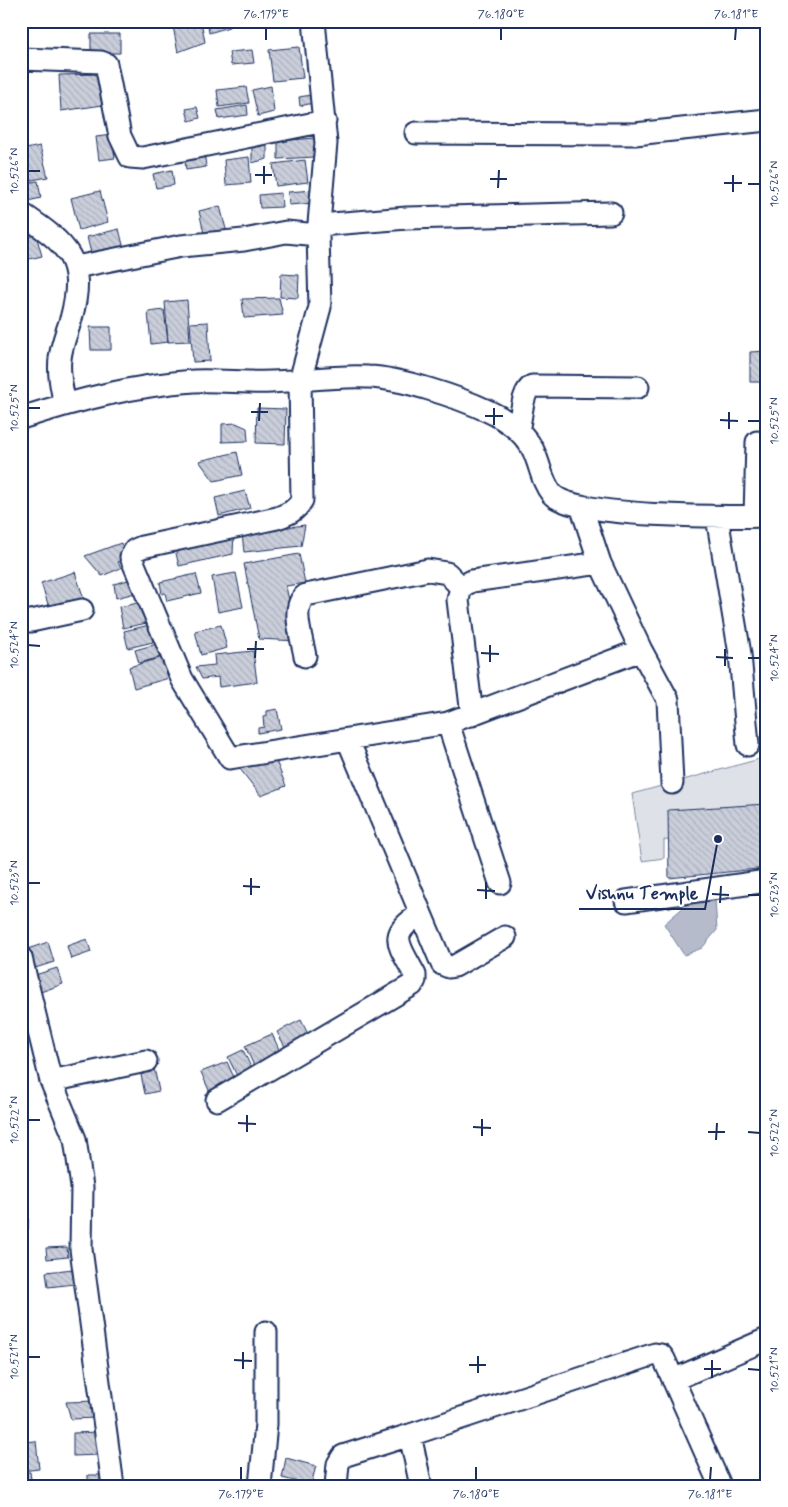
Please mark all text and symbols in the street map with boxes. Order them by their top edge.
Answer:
text: 76.179°E [243,7,289,23]
text: 76.180°E [478,7,524,23]
text: 76.181°E [714,7,758,23]
text: 10.526°N [7,148,23,194]
text: 10.526°N [767,161,783,207]
text: 10.525°N [7,384,23,432]
text: 10.525°N [767,397,783,445]
text: 10.524°N [7,621,23,669]
text: 10.524°N [767,634,783,682]
text: 10.523°N [7,860,23,906]
text: 10.523°N [767,872,783,918]
callout: Vishnu Temple [579,876,705,909]
text: Vishnu Temple [586,882,699,906]
text: 10.522°N [7,1096,23,1144]
text: 10.522°N [767,1109,783,1157]
text: 10.521°N [7,1334,23,1380]
text: 10.521°N [767,1347,783,1393]
text: 76.179°E [218,1487,264,1503]
text: 76.180°E [453,1487,499,1503]
text: 76.181°E [688,1487,732,1503]

